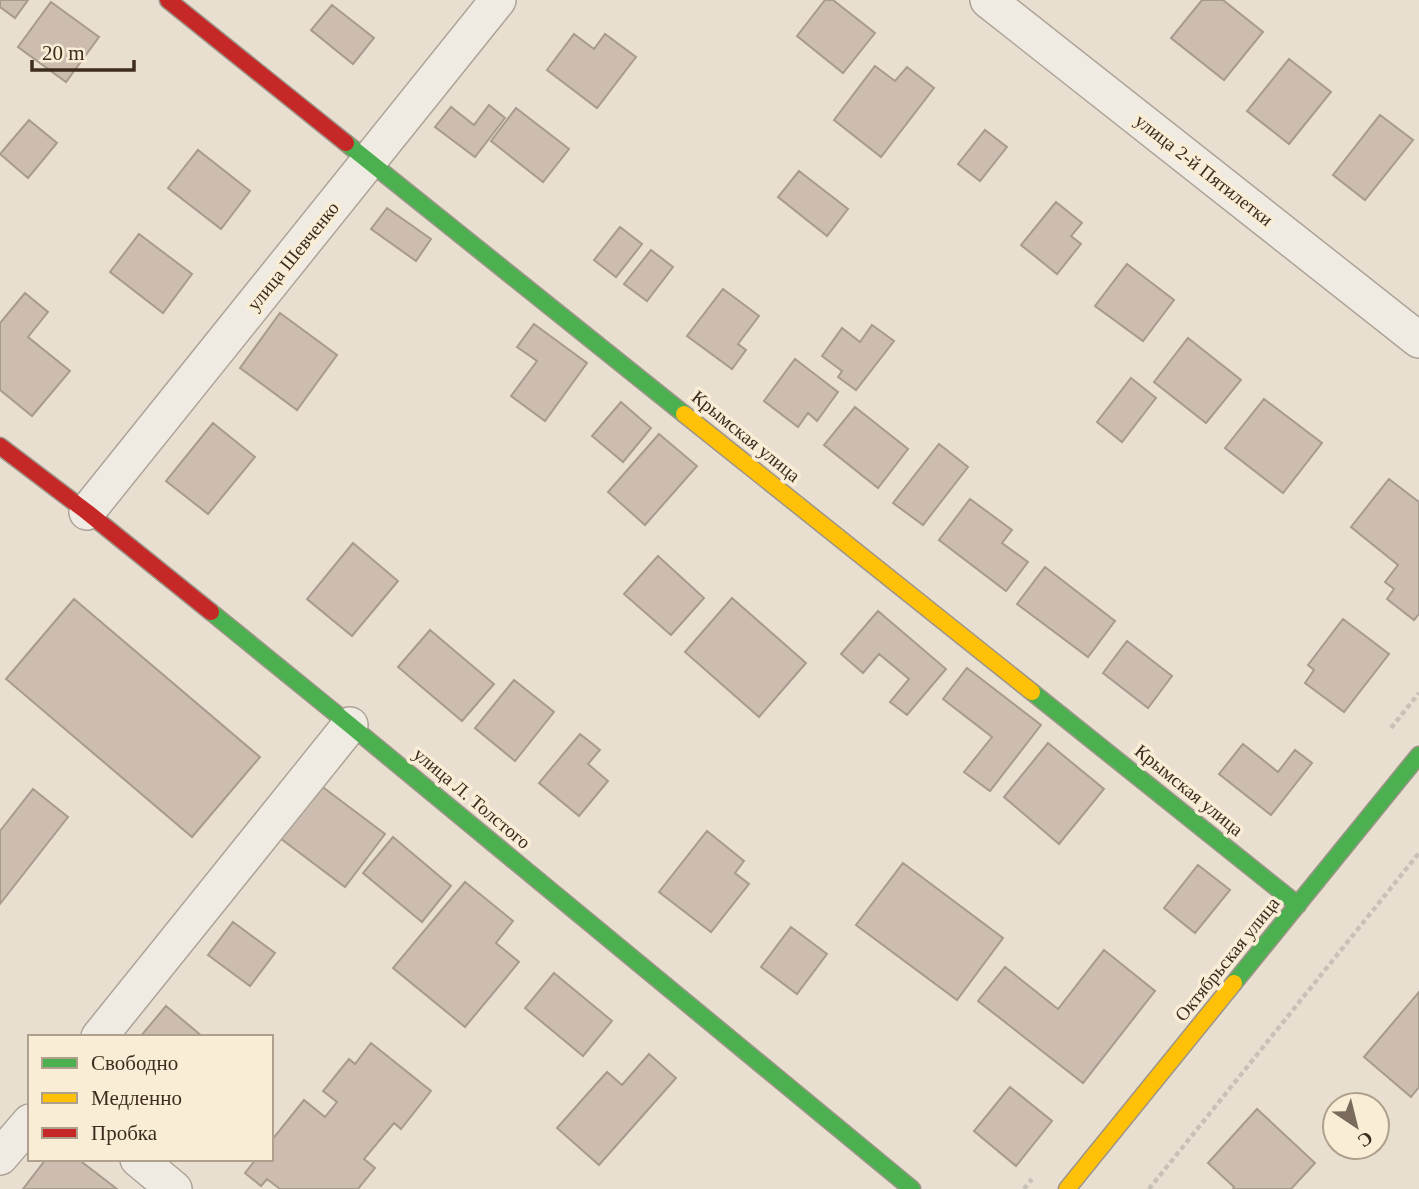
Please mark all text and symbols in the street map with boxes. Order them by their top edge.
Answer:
scale bar [32,28,133,72]
text: 20 m [42,41,85,65]
street label: улица 2-й Пятилетки [1131,110,1277,230]
street label: улица Шевченко [243,198,343,314]
street label: Крымская улица [688,386,805,486]
street label: Крымская улица [1131,740,1248,840]
street label: улица Л. Толстого [409,743,535,853]
street label: Октябрьская улица [1171,892,1284,1025]
legend [28,1035,273,1161]
text: Свободно [91,1051,178,1075]
text: Медленно [91,1086,182,1110]
north arrow [1321,1091,1391,1161]
text: Пробка [91,1121,158,1145]
text: С [1354,1127,1377,1152]

